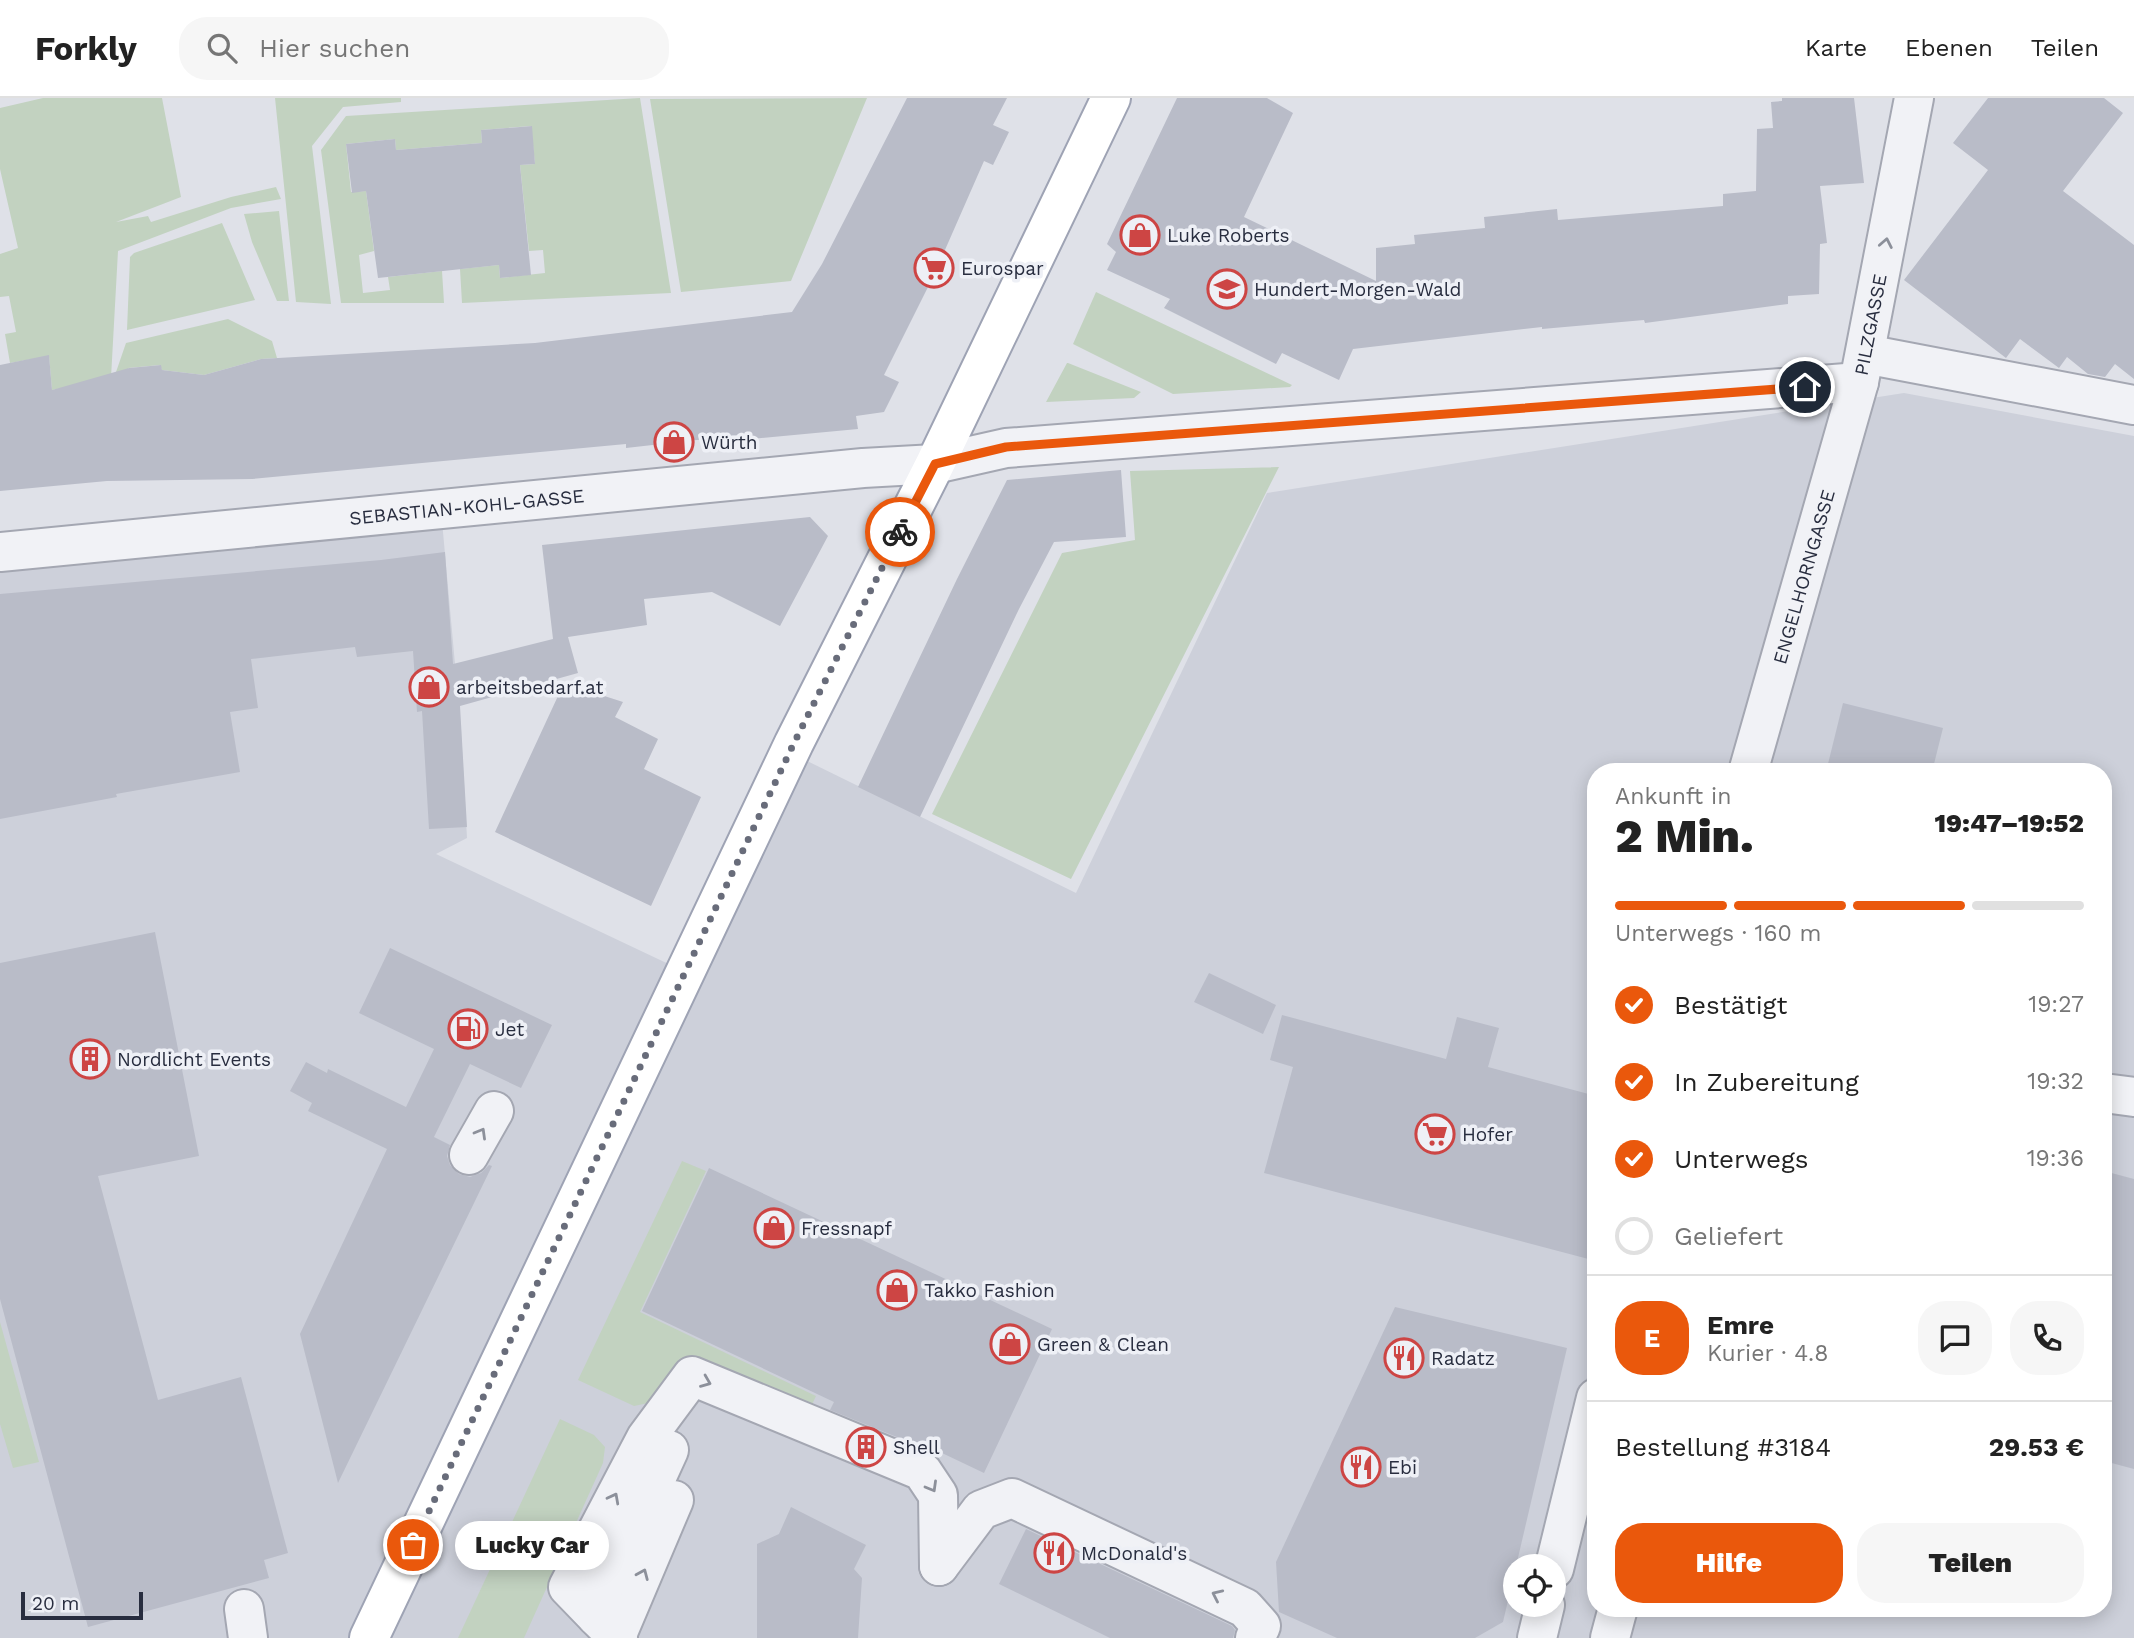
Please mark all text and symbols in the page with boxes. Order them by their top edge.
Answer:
search box [179,17,669,80]
text: Forkly [35,29,137,68]
icon: search [203,29,241,67]
text: Hier suchen [259,33,410,63]
text: Karte [1805,34,1867,62]
text: Ebenen [1905,34,1993,62]
text: Teilen [2031,34,2099,62]
shop icon: Luke Roberts [1119,214,1161,256]
place label: Luke Roberts [1167,224,1290,247]
one-way arrow [1877,237,1892,249]
supermarket icon: Eurospar [913,247,955,289]
place label: Eurospar [961,257,1044,280]
school or university icon: Hundert-Morgen-Wald [1206,268,1248,310]
street label: PILZGASSE [1850,272,1892,377]
place label: Hundert-Morgen-Wald [1254,278,1461,301]
pin [1775,357,1835,417]
icon: home [1786,368,1824,406]
shop icon: Würth [653,421,695,463]
place label: Würth [701,431,758,454]
street label: SEBASTIAN-KOHL-GASSE [348,484,585,530]
street label: ENGELHORNGASSE [1768,487,1840,667]
courier [865,497,935,567]
icon: bike [881,513,919,551]
shop icon: arbeitsbedarf.at [408,666,450,708]
place label: arbeitsbedarf.at [456,676,603,699]
text: Ankunft in [1615,783,1731,810]
text: 19:47–19:52 [1934,808,2084,838]
text: 2 Min. [1615,809,1754,863]
text: Unterwegs · 160 m [1615,920,1821,947]
icon: check [1615,986,1653,1024]
text: Bestätigt [1674,990,1787,1020]
text: 19:27 [2028,991,2084,1018]
fuel station icon: Jet [447,1008,489,1050]
place label: Jet [495,1018,524,1041]
building icon: Nordlicht Events [69,1038,111,1080]
place label: Nordlicht Events [117,1048,271,1071]
icon: check [1615,1063,1653,1101]
text: In Zubereitung [1674,1067,1859,1097]
text: 19:32 [2027,1068,2084,1095]
supermarket icon: Hofer [1414,1113,1456,1155]
place label: Hofer [1462,1123,1513,1146]
one-way arrow [473,1127,486,1140]
icon: check [1615,1140,1653,1178]
text: Unterwegs [1674,1144,1809,1174]
text: 19:36 [2027,1145,2084,1172]
shop icon: Fressnapf [753,1207,795,1249]
place label: Fressnapf [801,1217,893,1240]
text: Geliefert [1674,1221,1783,1251]
shop icon: Takko Fashion [876,1269,918,1311]
place label: Takko Fashion [924,1279,1055,1302]
button: chat [1918,1301,1992,1375]
button: phone [2010,1301,2084,1375]
text: Emre [1707,1310,1774,1340]
shop icon: Green & Clean [989,1323,1031,1365]
text: E [1644,1323,1660,1353]
place label: Green & Clean [1037,1333,1169,1356]
restaurant icon: Radatz [1383,1337,1425,1379]
text: Kurier · 4.8 [1707,1340,1828,1367]
place label: Radatz [1431,1347,1495,1370]
one-way arrow [699,1374,712,1388]
building icon: Shell [845,1426,887,1468]
text: Bestellung #3184 [1615,1432,1831,1462]
text: 29.53 € [1989,1432,2084,1462]
place label: Shell [893,1436,940,1459]
restaurant icon: Ebi [1340,1446,1382,1488]
place label: Ebi [1388,1456,1417,1479]
one-way arrow [924,1479,937,1492]
one-way arrow [606,1493,620,1505]
pin [383,1515,443,1575]
callout: Lucky Car [455,1520,609,1570]
button: Hilfe [1615,1523,1843,1603]
button: Teilen [1857,1523,2084,1603]
icon: bag [394,1526,432,1564]
text: Lucky Car [475,1532,589,1559]
restaurant icon: McDonald's [1033,1532,1075,1574]
place label: McDonald's [1081,1542,1187,1565]
map controls [1503,1554,1566,1617]
button: locate [1503,1554,1566,1617]
one-way arrow [635,1568,649,1581]
scale bar [21,1589,144,1621]
one-way arrow [1212,1589,1224,1603]
text: 20 m [32,1592,79,1615]

